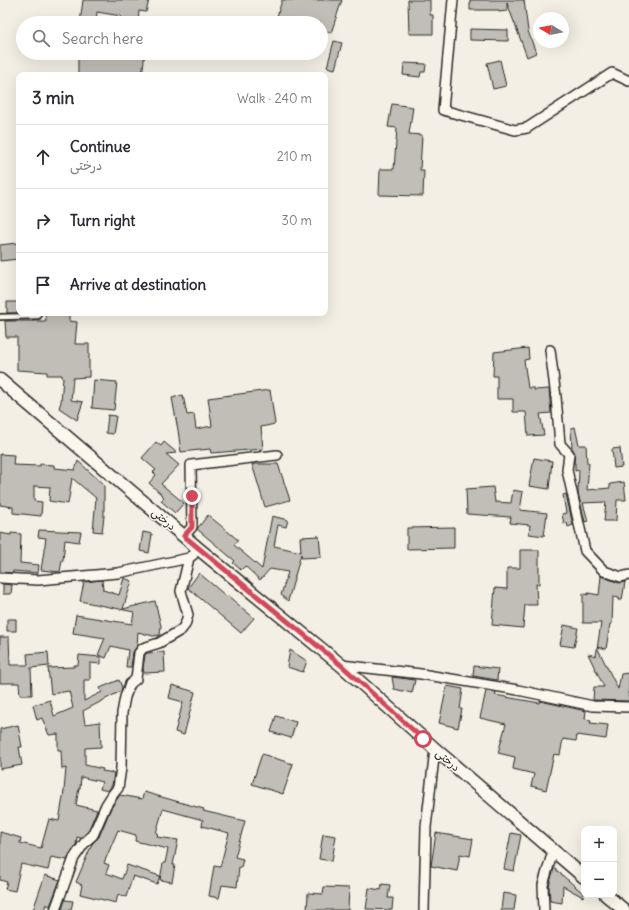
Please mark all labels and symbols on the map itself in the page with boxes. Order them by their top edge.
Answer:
north arrow [533,12,569,48]
route end [183,487,201,505]
street label: درختی [148,505,179,534]
route start [414,730,432,748]
street label: درختی [432,746,463,775]

